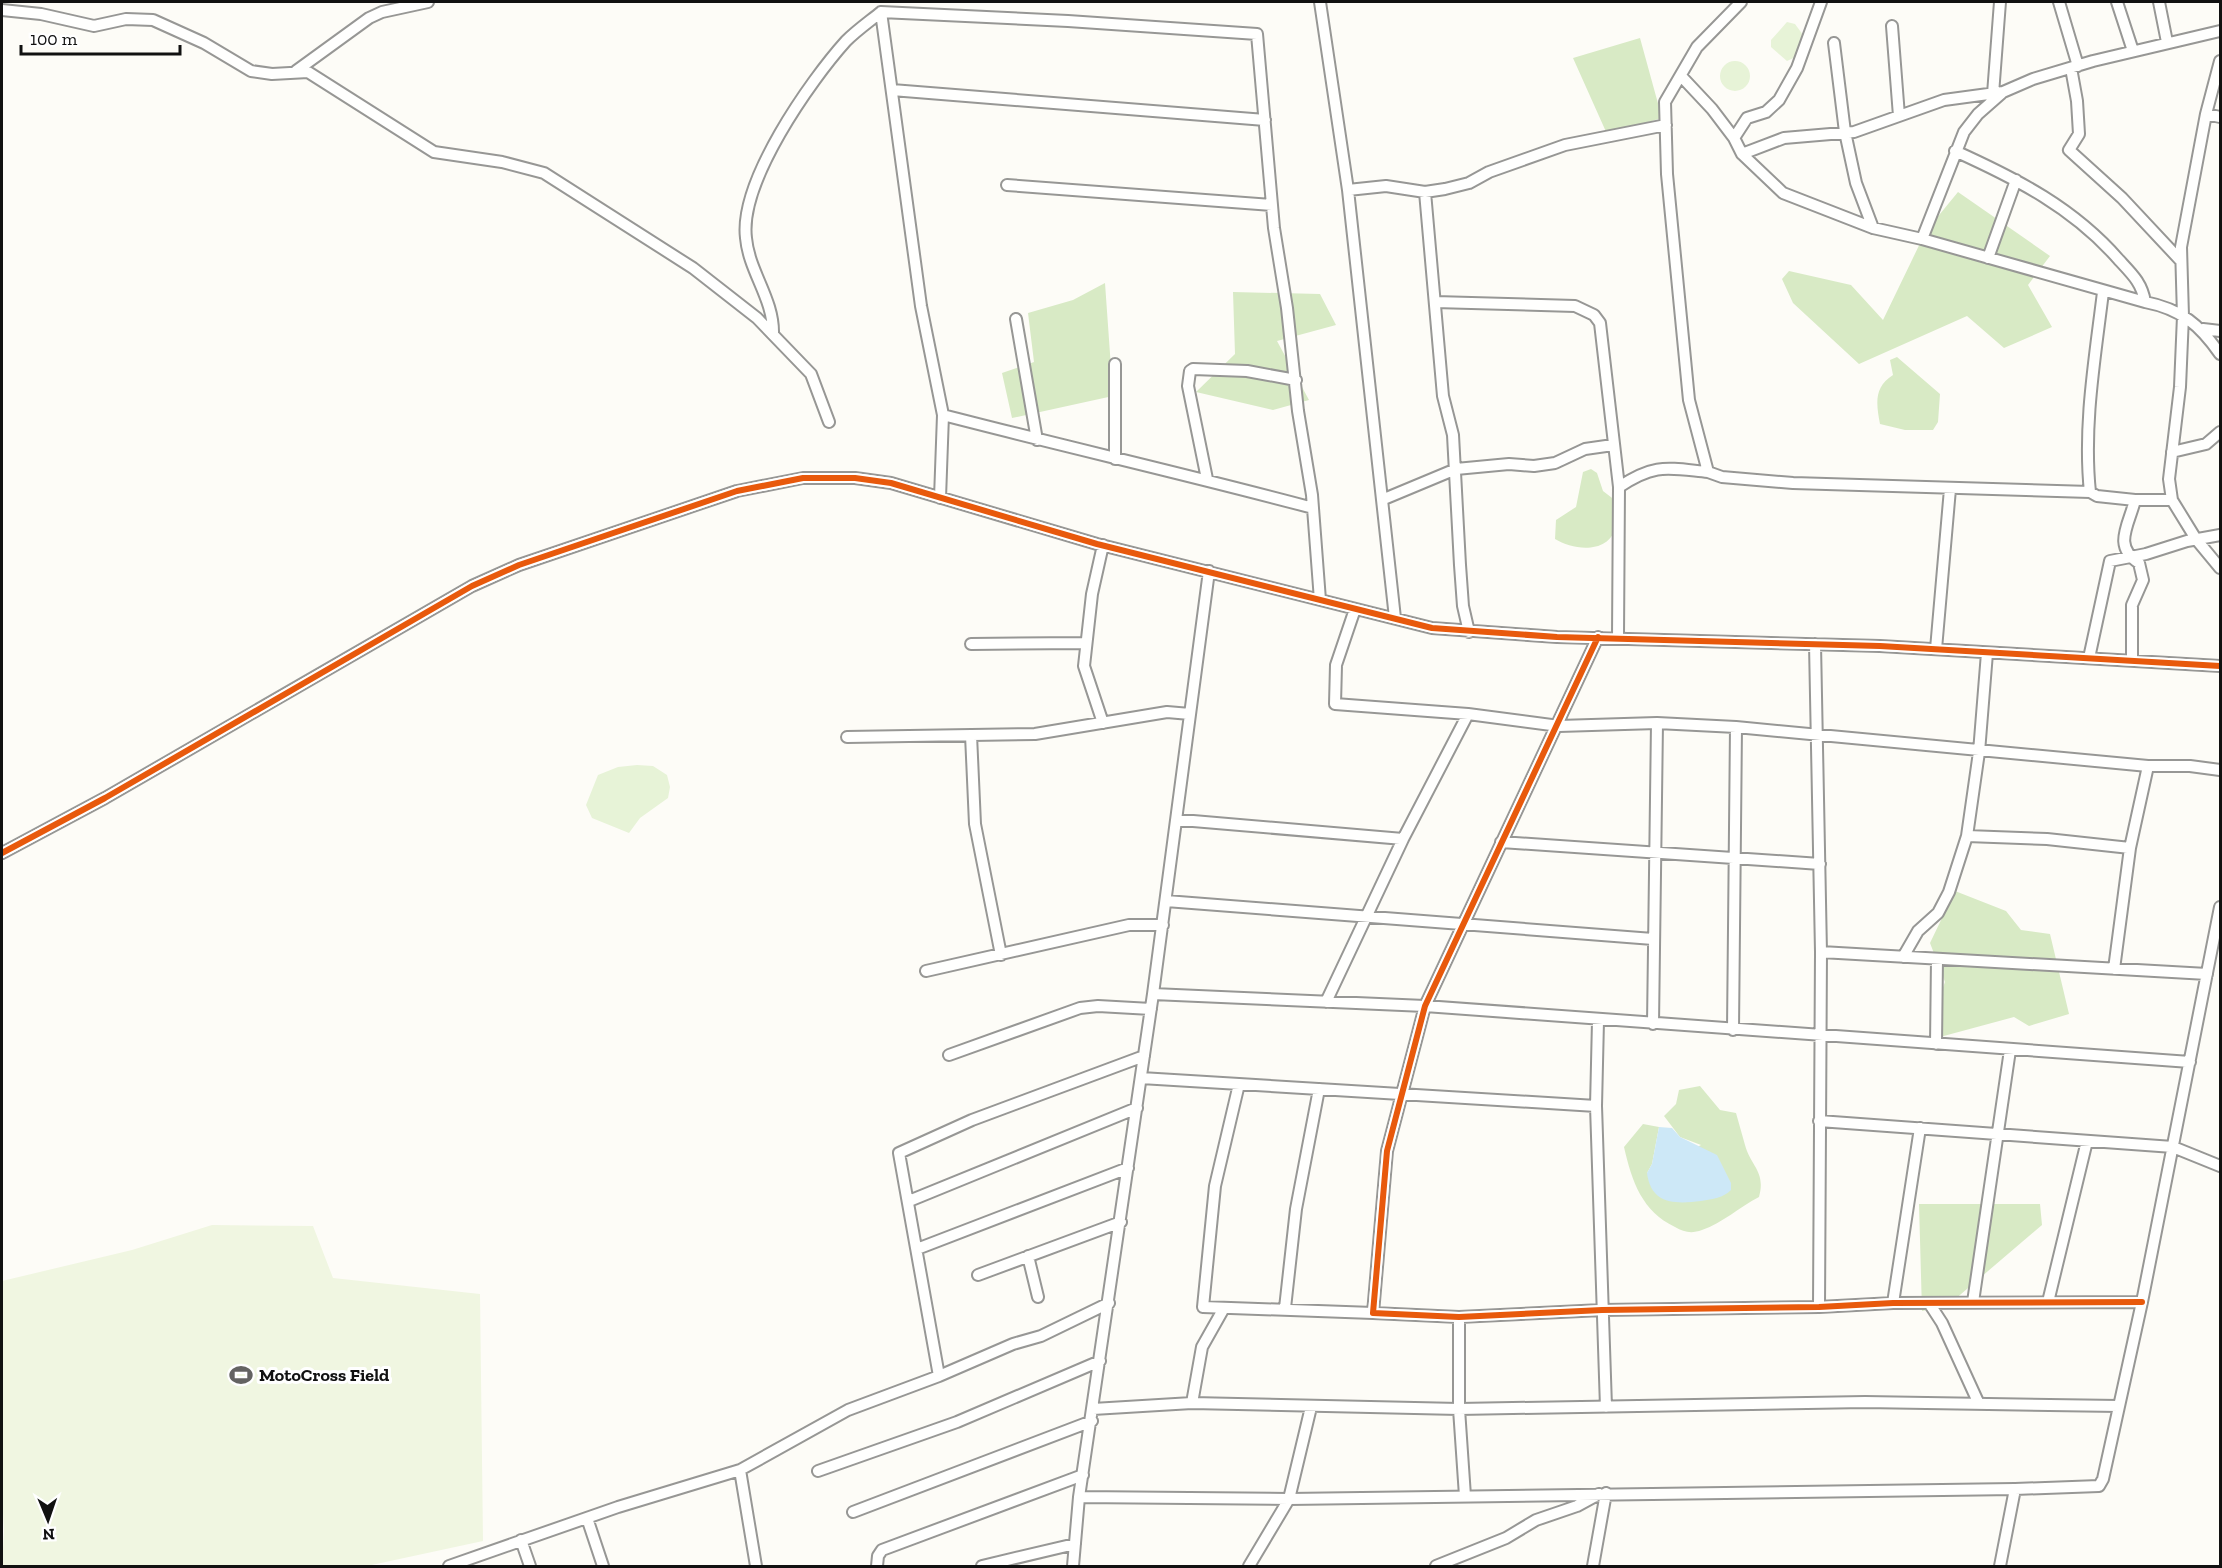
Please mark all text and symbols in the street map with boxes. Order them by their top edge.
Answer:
scale bar [21,18,180,56]
text: 100 m [30,28,78,50]
sports icon: MotoCross Field [228,1362,254,1388]
place label: MotoCross Field [259,1364,390,1386]
north arrow [18,1490,78,1550]
text: N [42,1525,55,1544]

